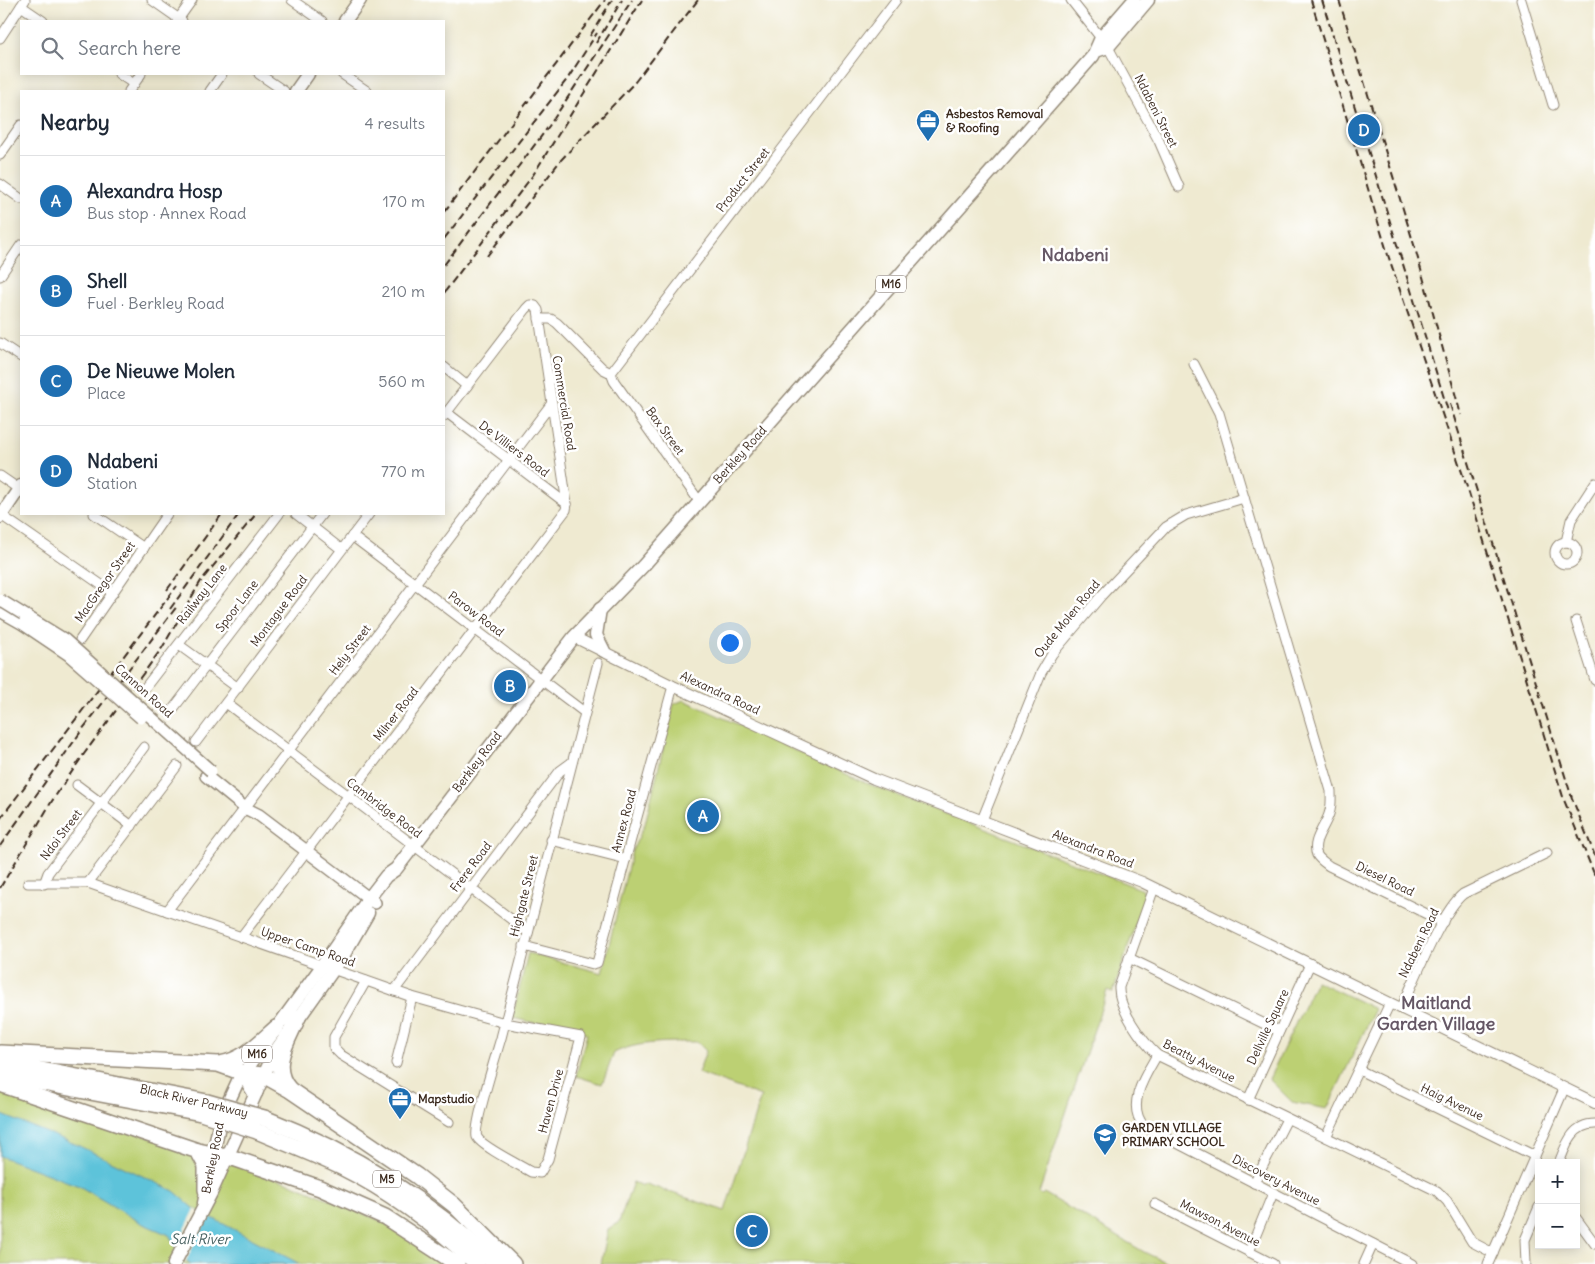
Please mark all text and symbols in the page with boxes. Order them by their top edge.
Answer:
search box [20,20,445,75]
icon: search [38,34,66,62]
text: Search here [78,36,181,60]
street label: Ndabeni Street [1132,72,1181,150]
place label: Asbestos Removal & Roofing [946,106,1044,136]
office icon: Asbestos Removal & Roofing [915,108,941,142]
text: Nearby [40,109,110,136]
pin: D [1348,111,1380,149]
text: 4 results [364,113,425,133]
street label: Product Street [713,144,772,215]
text: Alexandra Hosp [87,179,223,203]
text: A [51,191,61,211]
text: 170 m [382,191,425,211]
text: Bus stop · Annex Road [87,203,247,223]
district label: Ndabeni [1041,243,1109,266]
text: Shell [87,269,127,293]
road number: M16 [876,276,906,292]
text: B [51,281,61,301]
text: 210 m [382,281,425,301]
text: Fuel · Berkley Road [87,293,225,313]
street label: Commercial Road [550,354,579,452]
text: De Nieuwe Molen [87,359,235,383]
text: C [51,371,61,391]
text: 560 m [378,371,425,391]
text: Place [87,383,126,403]
street label: Bax Street [643,404,688,458]
street label: De Villiers Road [476,417,552,480]
street label: Berkley Road [710,423,769,487]
text: Ndabeni [87,449,158,473]
text: D [50,461,62,481]
text: 770 m [381,461,425,481]
text: Station [87,473,137,493]
street label: MacGregor Street [71,538,138,625]
street label: Railway Lane [173,561,230,627]
street label: Montague Road [247,572,310,649]
street label: Spoor Lane [212,577,261,635]
street label: Oude Molen Road [1031,577,1103,661]
street label: Parow Road [446,588,507,639]
street label: Hely Street [326,621,373,678]
your location [717,630,743,656]
street label: Cannon Road [112,661,177,721]
pin: B [494,667,526,705]
street label: Alexandra Road [678,668,762,718]
street label: Milner Road [370,684,421,744]
street label: Berkley Road [449,728,504,795]
street label: Cambridge Road [344,774,425,841]
street label: Annex Road [608,788,639,854]
pin: A [687,797,719,835]
street label: Ndoi Street [37,806,85,863]
street label: Alexandra Road [1050,826,1136,871]
street label: Frere Road [447,839,494,895]
street label: Highgate Street [506,853,541,938]
street label: Diesel Road [1353,858,1417,899]
street label: Ndabeni Road [1395,905,1442,980]
street label: Upper Camp Road [259,923,357,970]
street label: Dellville Square [1243,987,1292,1067]
district label: Maitland Garden Village [1377,991,1496,1035]
street label: Beatty Avenue [1161,1036,1238,1085]
road number: M16 [242,1046,272,1062]
street label: Haven Drive [535,1067,566,1135]
street label: Haig Avenue [1418,1080,1486,1123]
street label: Black River Parkway [139,1081,250,1120]
office icon: Mapstudio [387,1086,413,1120]
place label: Mapstudio [418,1091,475,1107]
place label: GARDEN VILLAGE PRIMARY SCHOOL [1122,1120,1225,1149]
street label: Berkley Road [198,1121,227,1195]
school or university icon: GARDEN VILLAGE PRIMARY SCHOOL [1092,1122,1118,1156]
street label: Discovery Avenue [1230,1151,1323,1208]
map controls [1535,1159,1580,1249]
button: + [1535,1159,1580,1204]
road number: M5 [373,1170,401,1188]
street label: Mawson Avenue [1178,1196,1263,1249]
button: − [1535,1204,1580,1249]
pin: C [736,1212,768,1250]
water label: Salt River [170,1230,232,1248]

